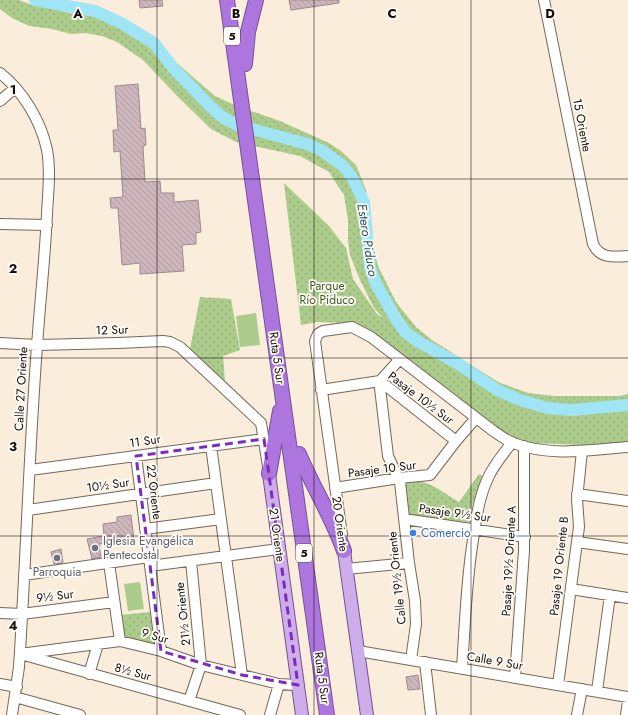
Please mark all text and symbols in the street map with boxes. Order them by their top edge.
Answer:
text: A [72,4,83,23]
text: B [232,4,241,23]
text: C [387,4,397,23]
text: D [545,4,555,23]
road number: 5 [224,27,240,45]
text: 1 [10,80,16,99]
street label: 15 Oriente [568,97,596,153]
water label: Estero Piduco [352,202,383,278]
text: 2 [9,259,17,278]
park label: Parque Río Piduco [299,277,355,309]
street label: 12 Sur [95,320,130,340]
street label: Ruta 5 Sur [264,331,290,386]
street label: Calle 27 Oriente [10,346,32,432]
street label: Pasaje 10½ Sur [384,367,458,429]
street label: 11 Sur [128,430,163,452]
text: 3 [9,437,17,456]
street label: Pasaje 10 Sur [347,456,418,482]
street label: 22 Oriente [142,463,166,521]
street label: 10½ Sur [85,473,131,497]
street label: 20 Oriente [327,495,353,553]
street label: Pasaje 9½ Sur [418,499,493,527]
street label: Pasaje 19½ Oriente A [497,505,521,617]
street label: 21 Oriente [264,507,290,563]
street label: Pasaje 19 Oriente B [545,515,573,617]
place label: Comercio [421,524,471,542]
marker: Comercio [408,528,418,538]
street label: Calle 19½ Oriente [383,531,411,625]
place label: Iglesia Evangélica Pentecostal [103,532,194,564]
marker: Iglesia Evangélica Pentecostal [90,543,100,553]
road number: 5 [296,544,312,562]
marker: Parroquia [52,553,62,563]
place label: Parroquia [33,563,82,581]
street label: 21½ Oriente [171,581,195,647]
street label: 9½ Sur [35,585,75,607]
text: 4 [8,616,18,635]
street label: 9 Sur [139,624,172,649]
street label: Calle 9 Sur [465,647,525,675]
street label: Ruta 5 Sur [309,651,335,706]
street label: 8½ Sur [113,659,154,686]

